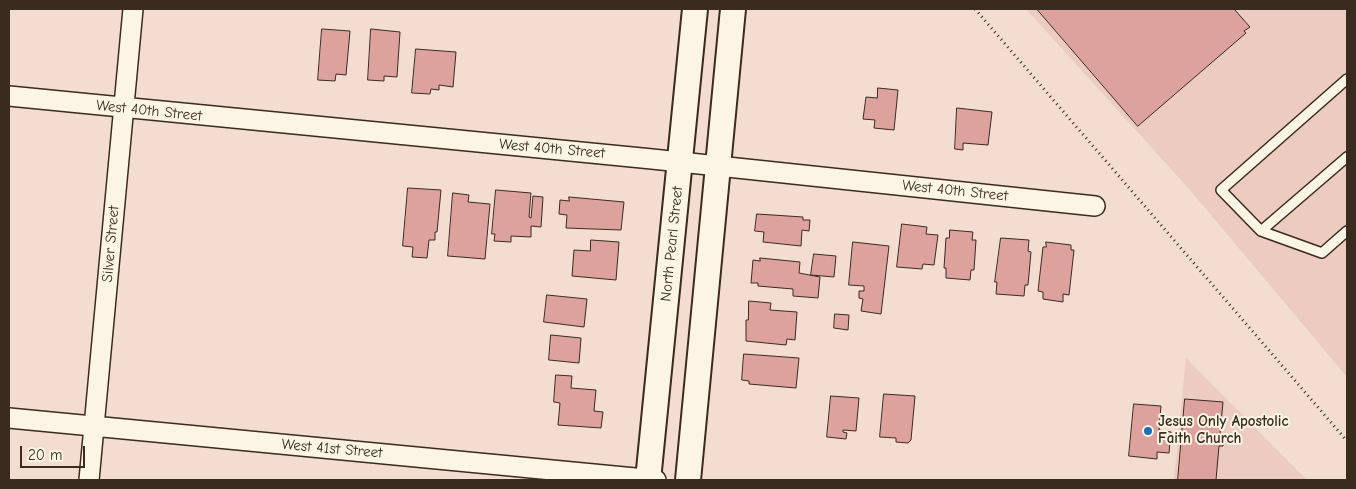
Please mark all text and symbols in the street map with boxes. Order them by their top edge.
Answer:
street label: West 40th Street [95,96,203,126]
street label: West 40th Street [498,135,606,163]
street label: West 40th Street [901,176,1009,206]
street label: North Pearl Street [657,185,687,303]
street label: Silver Street [99,205,123,283]
place label: Jesus Only Apostolic Faith Church [1158,413,1289,448]
marker: Jesus Only Apostolic Faith Church [1142,425,1154,437]
scale bar [22,436,88,468]
street label: West 41st Street [281,436,383,462]
text: 20 m [28,446,62,464]

